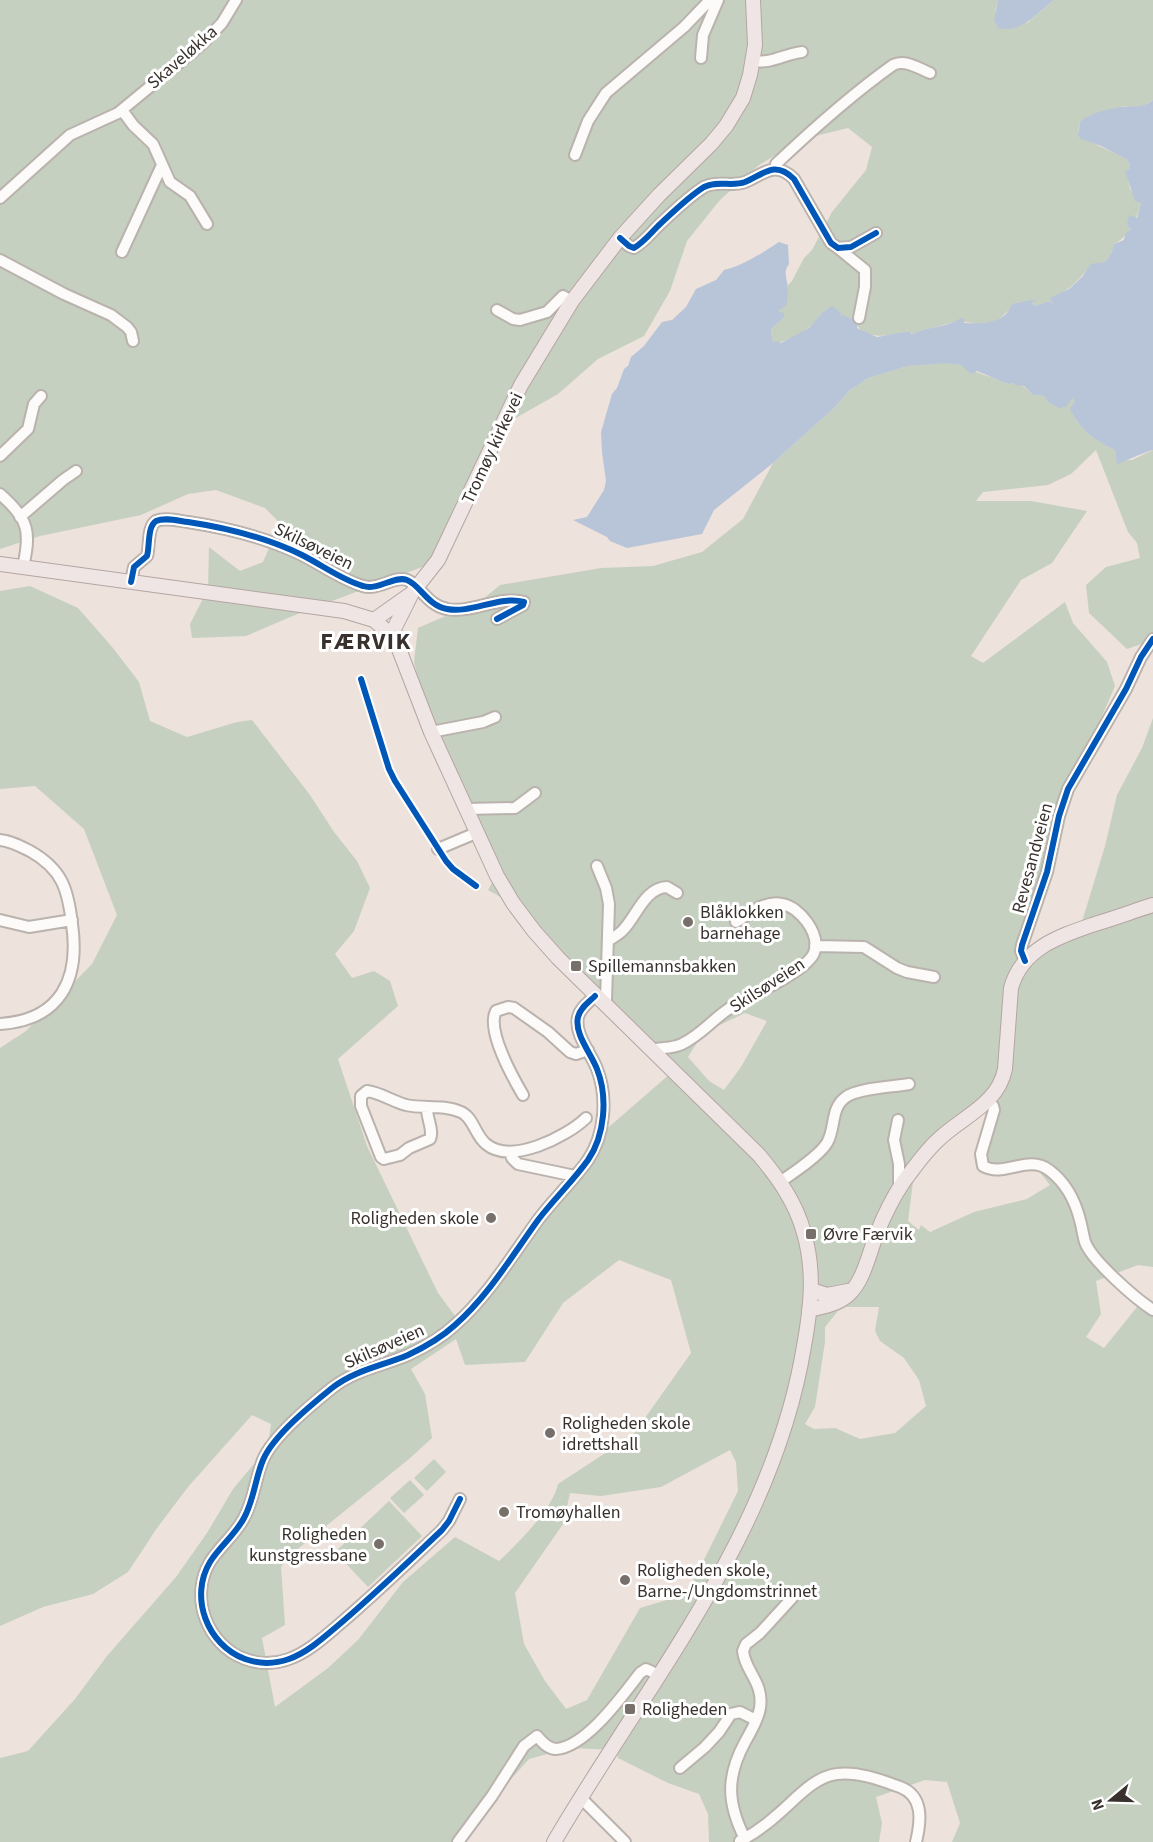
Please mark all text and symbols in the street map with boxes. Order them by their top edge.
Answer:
street label: Skaveløkka [142,20,223,95]
street label: Tromøy kirkevei [456,388,529,508]
street label: Skilsøveien [270,517,358,576]
district label: FÆRVIK [320,624,412,659]
street label: Revesandveien [1006,800,1059,916]
place label: Blåklokken barnehage [700,900,784,946]
marker: Blåklokken barnehage [681,915,695,929]
street label: Skilsøveien [725,952,810,1019]
place label: Spillemannsbakken [588,954,736,979]
marker: Spillemannsbakken [569,959,583,973]
place label: Roligheden skole [351,1206,479,1231]
marker: Roligheden skole [484,1211,498,1225]
place label: Øvre Færvik [823,1222,913,1247]
marker: Øvre Færvik [804,1227,818,1241]
street label: Skilsøveien [340,1318,428,1375]
place label: Roligheden skole idrettshall [562,1411,690,1457]
marker: Roligheden skole idrettshall [543,1426,557,1440]
place label: Tromøyhallen [516,1500,620,1525]
marker: Tromøyhallen [497,1505,511,1519]
place label: Roligheden kunstgressbane [249,1522,367,1568]
marker: Roligheden kunstgressbane [372,1537,386,1551]
place label: Roligheden skole, Barne-/Ungdomstrinnet [637,1558,817,1604]
marker: Roligheden skole, Barne-/Ungdomstrinnet [618,1573,632,1587]
place label: Roligheden [642,1697,727,1722]
marker: Roligheden [623,1702,637,1716]
north arrow [1081,1770,1141,1830]
text: N [1086,1796,1110,1813]

